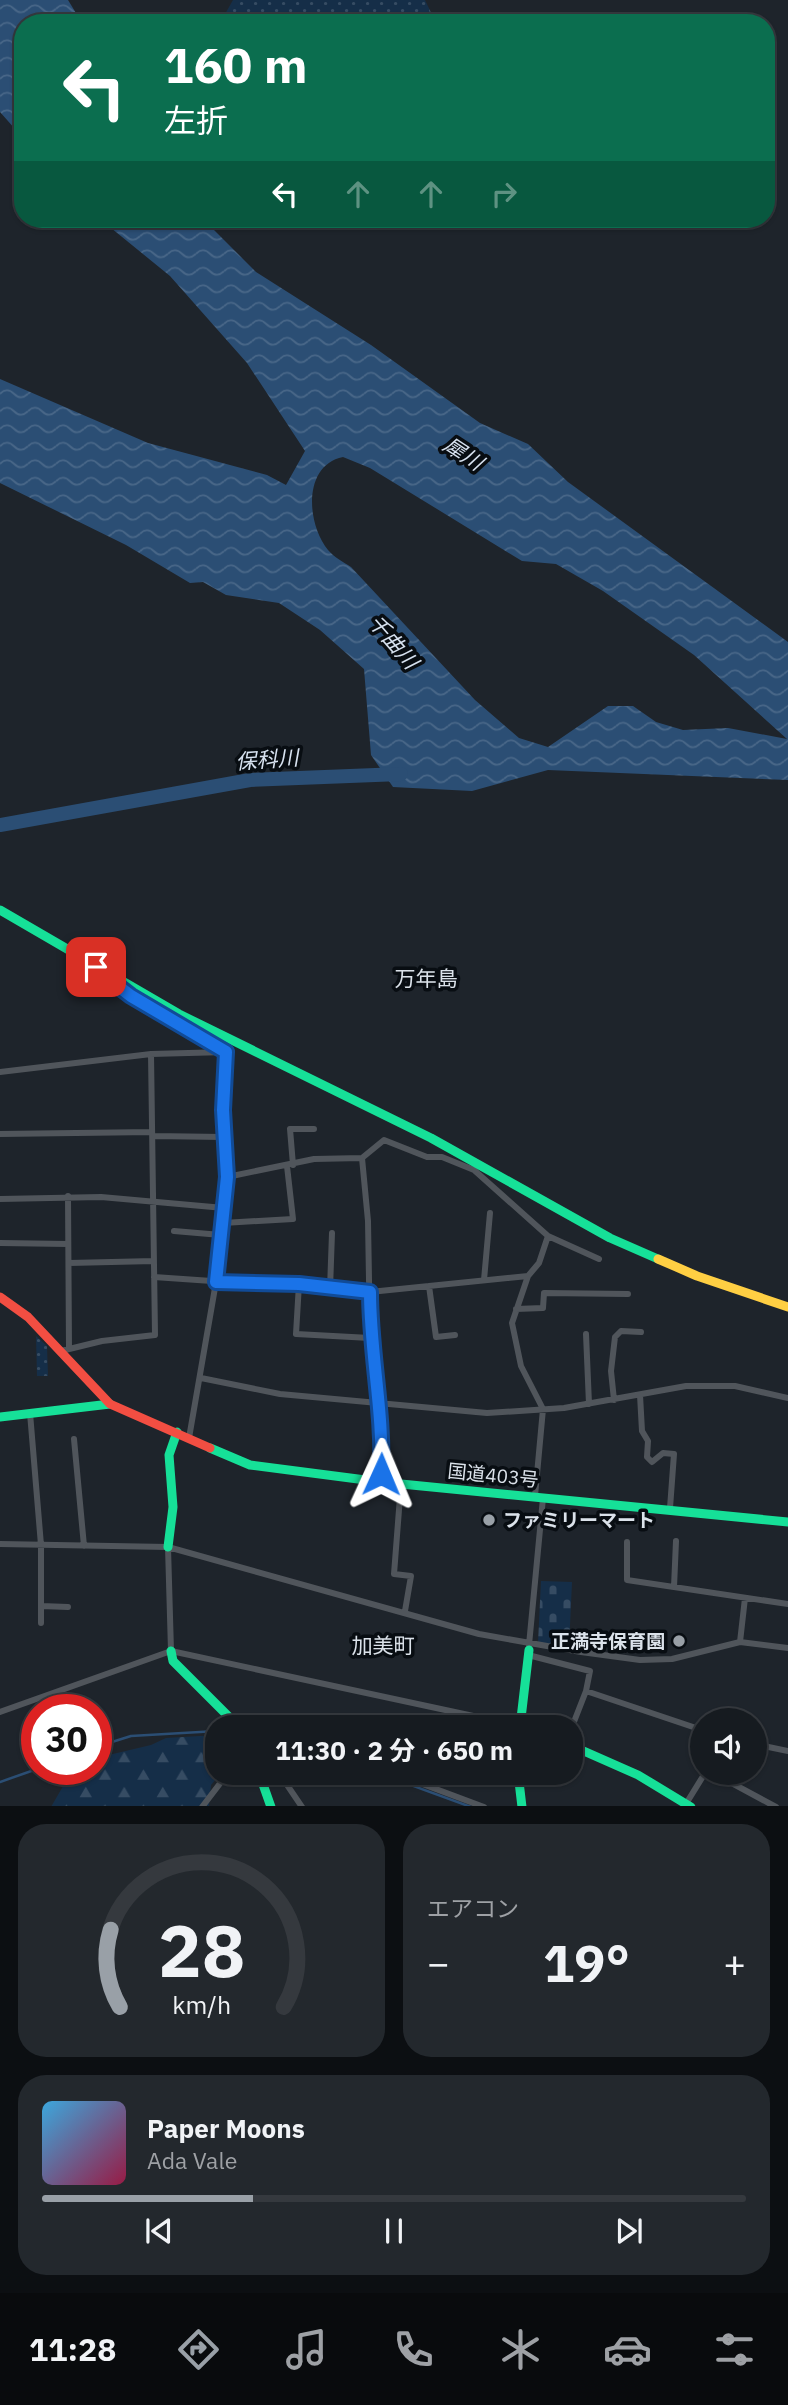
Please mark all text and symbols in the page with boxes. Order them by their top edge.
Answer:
text: 160 m [164,33,308,96]
icon: left [49,42,140,133]
text: 左折 [164,99,228,141]
icon: left [266,175,304,213]
icon: ahead [339,175,377,213]
icon: ahead [412,175,450,213]
icon: right [485,175,523,213]
water label: 犀川 [438,430,490,477]
water label: 千曲川 [363,608,426,676]
water label: 保科川 [235,743,301,775]
pin [66,937,126,997]
icon: arrive [77,948,115,986]
district label: 万年島 [395,964,458,992]
position arrow [344,1437,418,1511]
street label: 国道403号 [446,1458,540,1492]
place label: ファミリーマート [503,1508,655,1532]
marker: ファミリーマート [481,1512,497,1528]
place label: 正満寺保育園 [551,1629,665,1653]
district label: 加美町 [352,1631,415,1659]
marker: 正満寺保育園 [671,1633,687,1649]
speed limit sign: 30 [21,1694,112,1785]
map controls [690,1708,767,1785]
button: sound [690,1708,767,1785]
text: 11:30 · 2 分 · 650 m [275,1733,513,1767]
text: エアコン [427,1893,519,1923]
text: 28 [158,1902,245,1997]
text: 19° [543,1929,630,1996]
text: − [427,1938,450,1987]
text: + [723,1938,746,1987]
text: km/h [172,1987,231,2020]
text: Paper Moons [147,2111,305,2145]
text: Ada Vale [147,2145,237,2175]
icon: previous [140,2212,178,2250]
icon: pause [375,2212,413,2250]
icon: next [610,2212,648,2250]
icon: directions [174,2325,223,2374]
icon: music [282,2325,331,2374]
icon: phone [389,2325,438,2374]
icon: climate [496,2325,545,2374]
icon: car [603,2325,652,2374]
icon: filters [710,2325,759,2374]
text: 11:28 [29,2328,116,2370]

